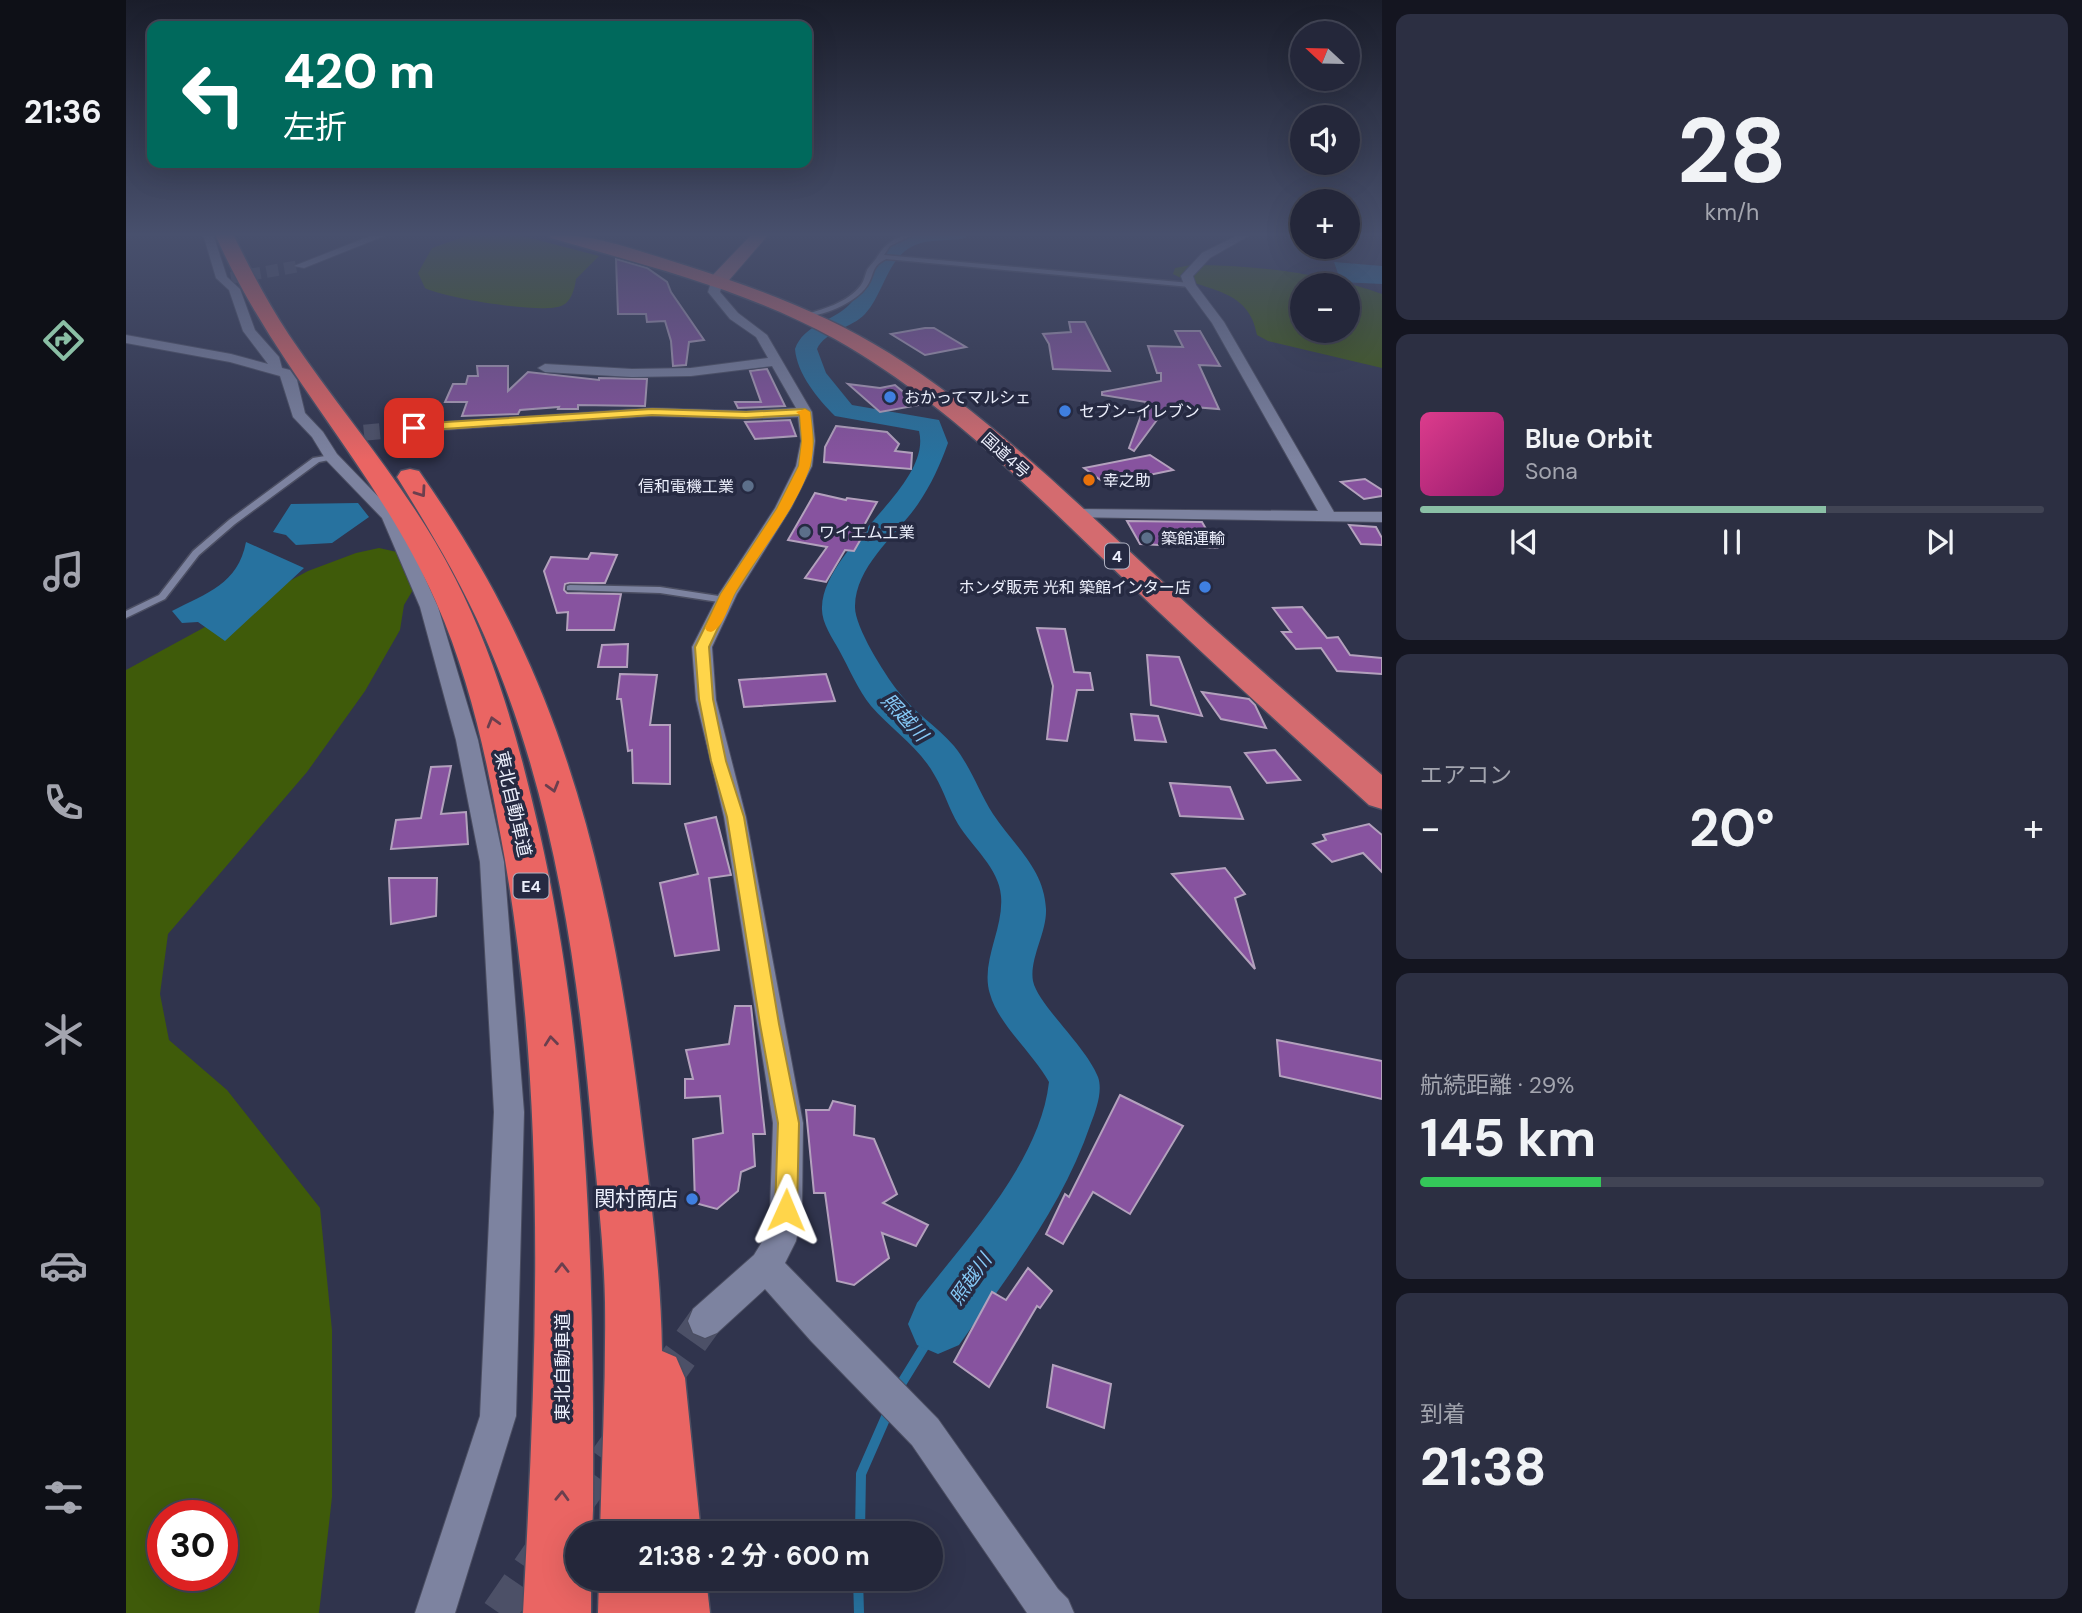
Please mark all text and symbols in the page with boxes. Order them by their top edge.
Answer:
north arrow [1290,21,1360,91]
map controls [1290,21,1360,343]
text: 420 m [283,39,435,103]
icon: left [168,49,259,140]
text: 21:36 [24,91,102,133]
text: 28 [1677,92,1787,210]
button: sound [1290,105,1360,175]
text: 左折 [283,106,347,148]
button: + [1290,189,1360,259]
text: km/h [1705,197,1759,227]
button: − [1290,273,1360,343]
icon: directions [39,316,88,365]
place label: おかってマルシェ [904,387,1031,408]
marker: おかってマルシェ [882,389,898,405]
pin [384,398,444,458]
place label: セブン-イレブン [1079,401,1200,422]
marker: セブン-イレブン [1057,403,1073,419]
icon: arrive [395,409,433,447]
text: Blue Orbit [1525,422,1653,456]
street label: 国道4号 [977,428,1034,482]
text: Sona [1525,456,1578,486]
place label: 幸之助 [1103,470,1151,491]
marker: 幸之助 [1081,472,1097,488]
place label: 信和電機工業 [638,476,734,497]
marker: 信和電機工業 [740,478,756,494]
one-way arrow [413,484,425,497]
place label: ワイエム工業 [819,522,915,543]
icon: previous [1505,523,1543,561]
icon: pause [1713,523,1751,561]
icon: next [1921,523,1959,561]
marker: ワイエム工業 [797,524,813,540]
place label: 築館運輸 [1161,528,1225,549]
marker: 築館運輸 [1139,530,1155,546]
road number: 4 [1105,544,1129,568]
icon: music [39,547,88,596]
place label: ホンダ販売 光和 築館インター店 [958,577,1191,598]
marker: ホンダ販売 光和 築館インター店 [1197,579,1213,595]
water label: 照越川 [876,688,935,748]
one-way arrow [487,716,501,728]
street label: 東北自動車道 [489,749,537,859]
text: エアコン [1420,760,1512,790]
icon: phone [39,778,88,827]
one-way arrow [545,781,560,793]
text: 20° [1689,794,1775,862]
text: − [1420,803,1441,853]
text: + [2023,803,2044,853]
road number: E4 [514,874,548,898]
icon: climate [39,1010,88,1059]
one-way arrow [544,1035,559,1046]
text: 航続距離 · 29% [1420,1070,1574,1100]
text: 145 km [1420,1104,1596,1172]
position arrow [749,1173,823,1247]
place label: 関村商店 [594,1185,678,1213]
marker: 関村商店 [684,1191,700,1207]
icon: car [39,1241,88,1290]
water label: 照越川 [944,1247,998,1310]
one-way arrow [554,1263,570,1273]
street label: 東北自動車道 [551,1313,575,1421]
text: 到着 [1420,1399,1466,1429]
text: 21:38 [1420,1433,1546,1501]
icon: filters [39,1473,88,1522]
one-way arrow [554,1490,569,1501]
speed limit sign: 30 [147,1500,238,1591]
text: 21:38 · 2 分 · 600 m [638,1539,870,1573]

